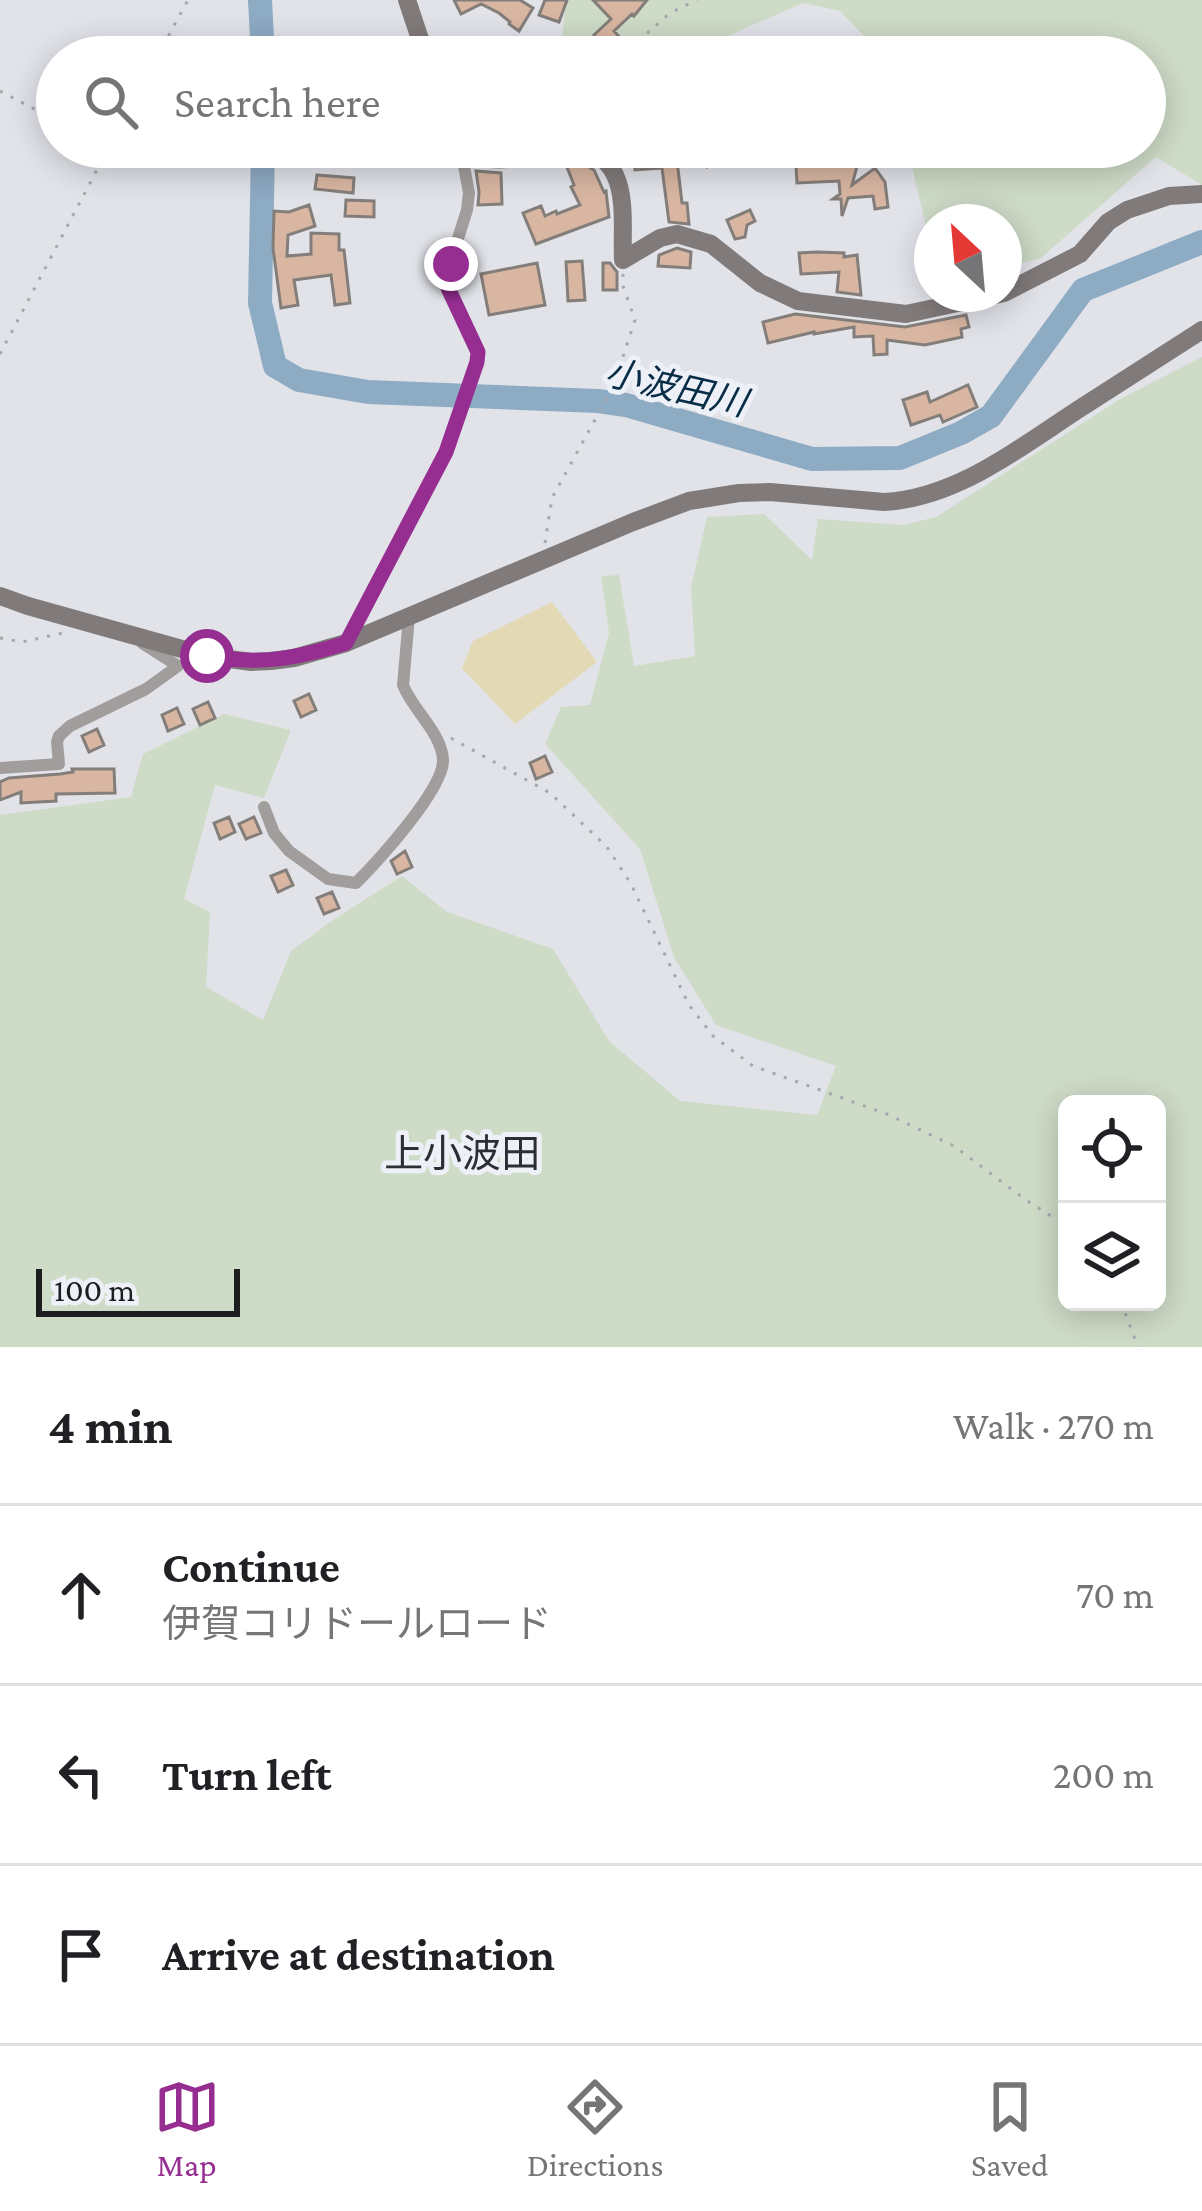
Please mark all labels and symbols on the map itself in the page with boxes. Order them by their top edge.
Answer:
north arrow [914,204,1022,312]
route end [424,237,478,291]
water label: 小波田川 [601,352,754,425]
route start [180,629,234,683]
district label: 上小波田 [384,1132,540,1175]
scale bar [36,1263,240,1316]

